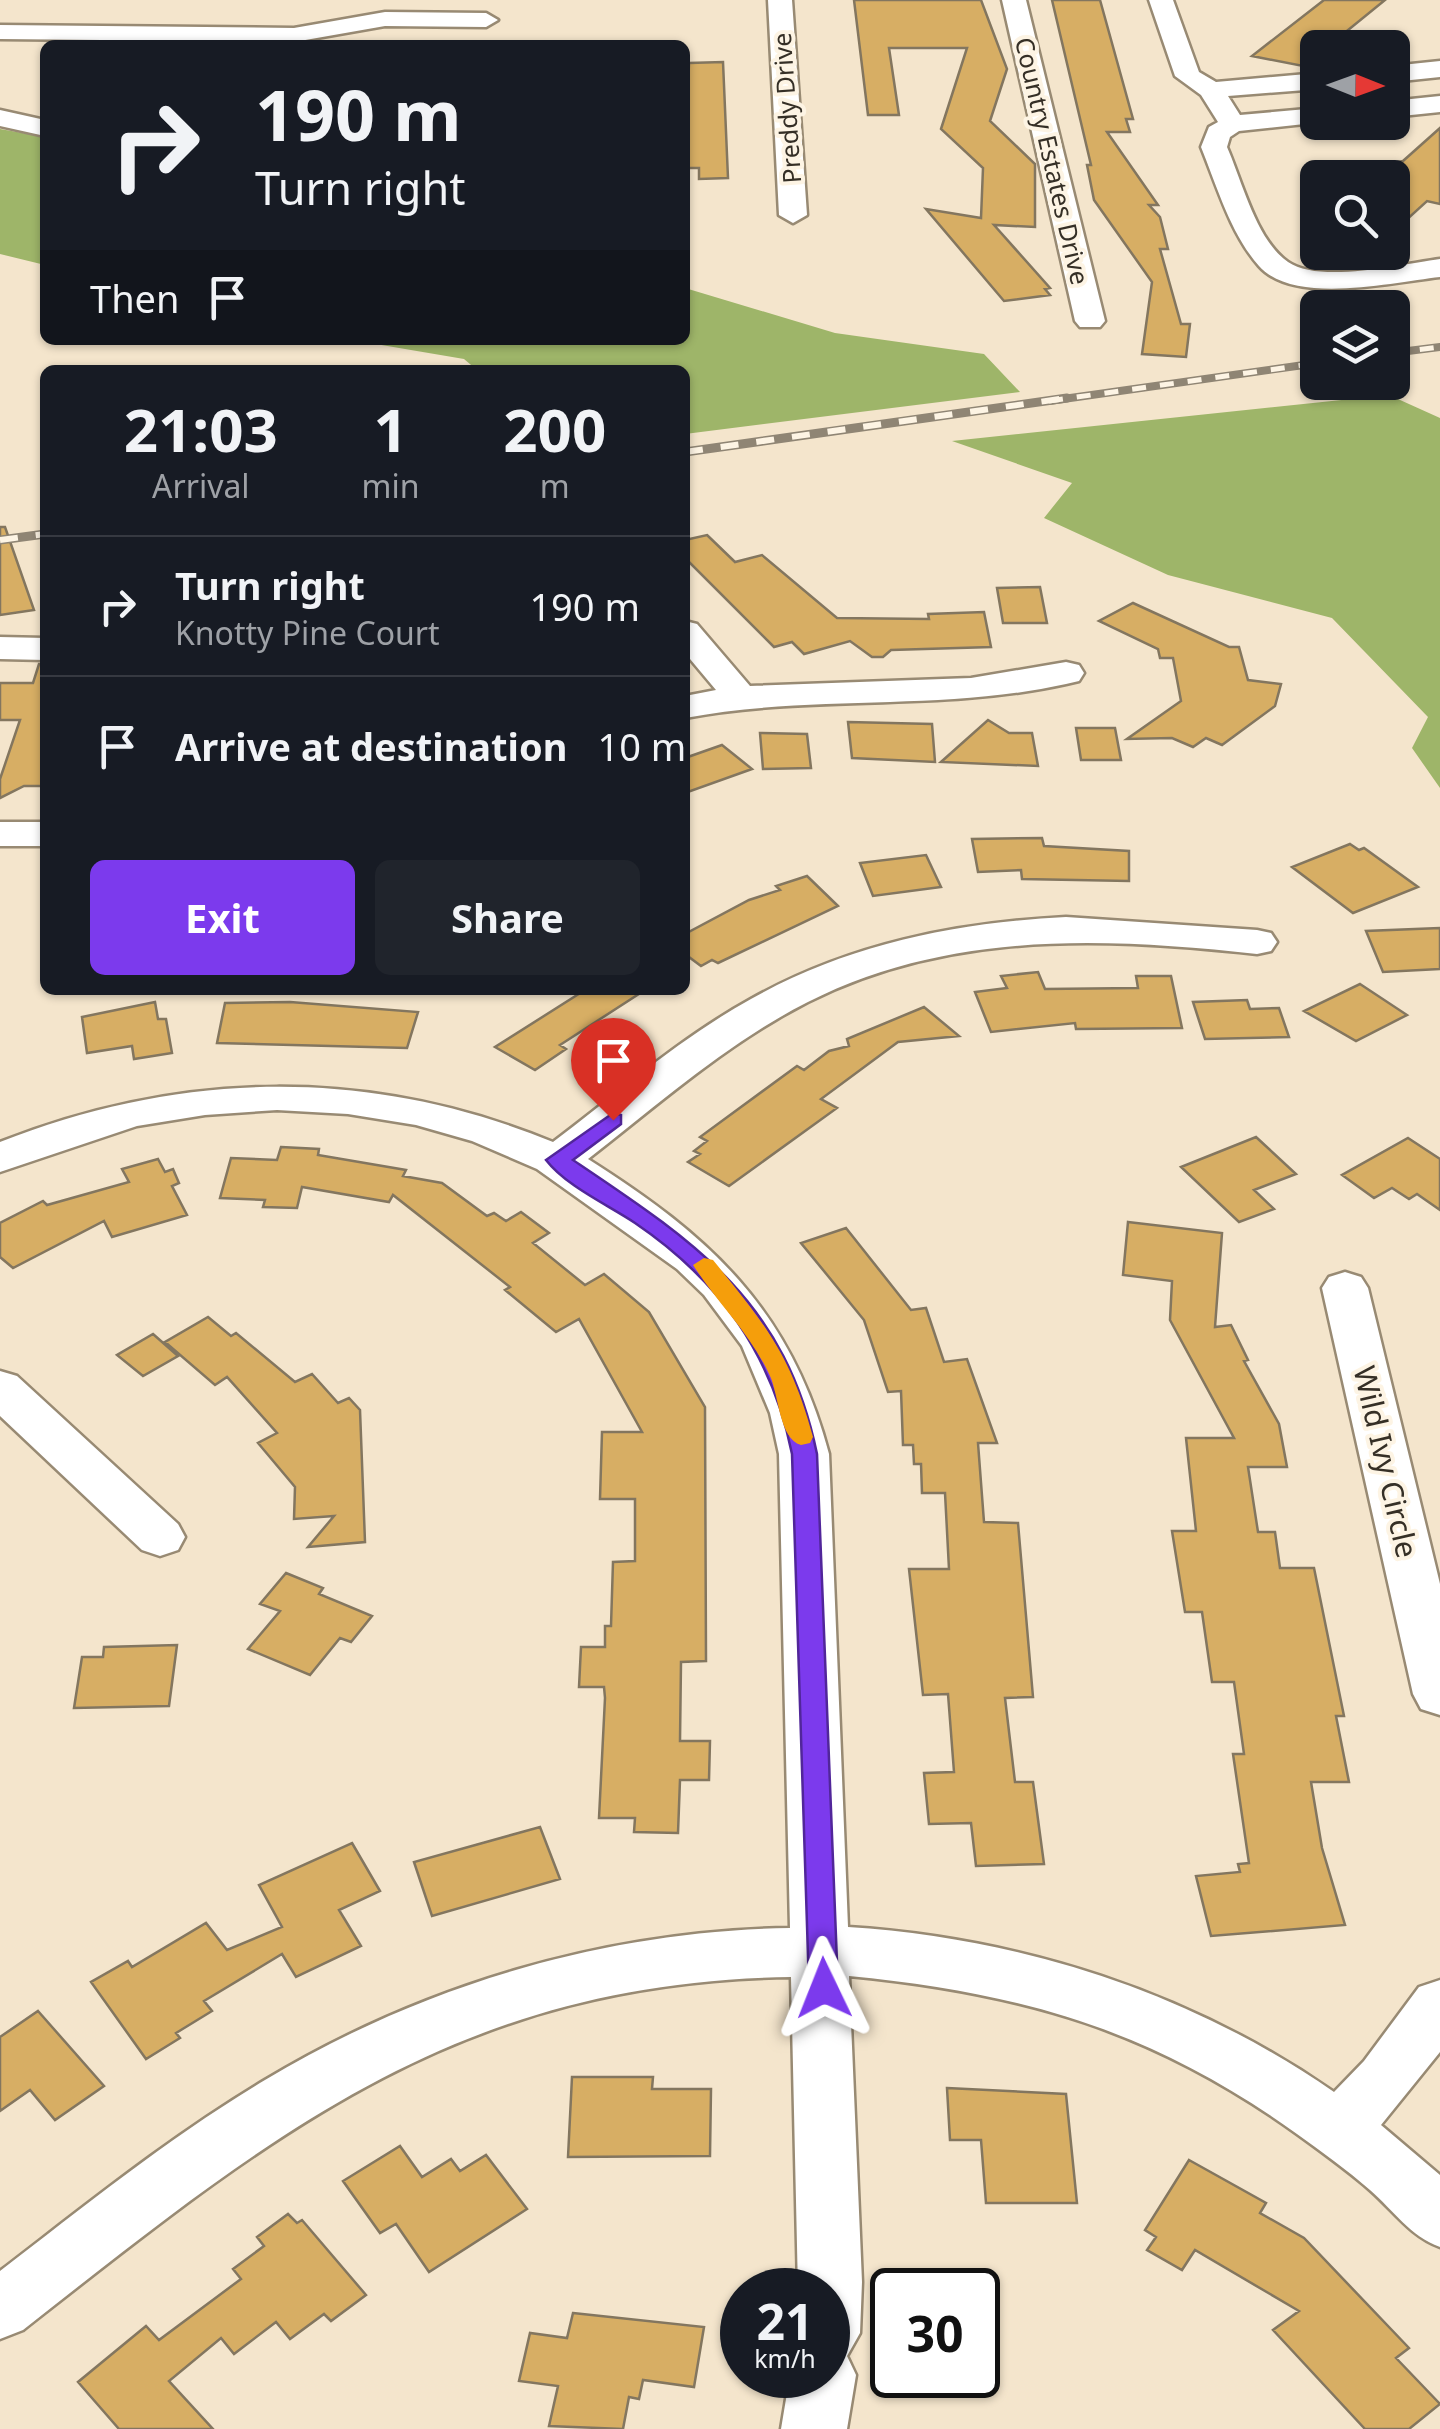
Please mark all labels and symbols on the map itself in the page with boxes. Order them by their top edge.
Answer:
north arrow [1300,30,1410,140]
street label: Preddy Drive [764,32,808,185]
street label: Country Estates Drive [1008,34,1098,288]
pin [571,1018,656,1121]
street label: Wild Ivy Circle [1344,1362,1428,1562]
position arrow [772,1936,876,2040]
speed limit sign: 30 [870,2268,1000,2398]

